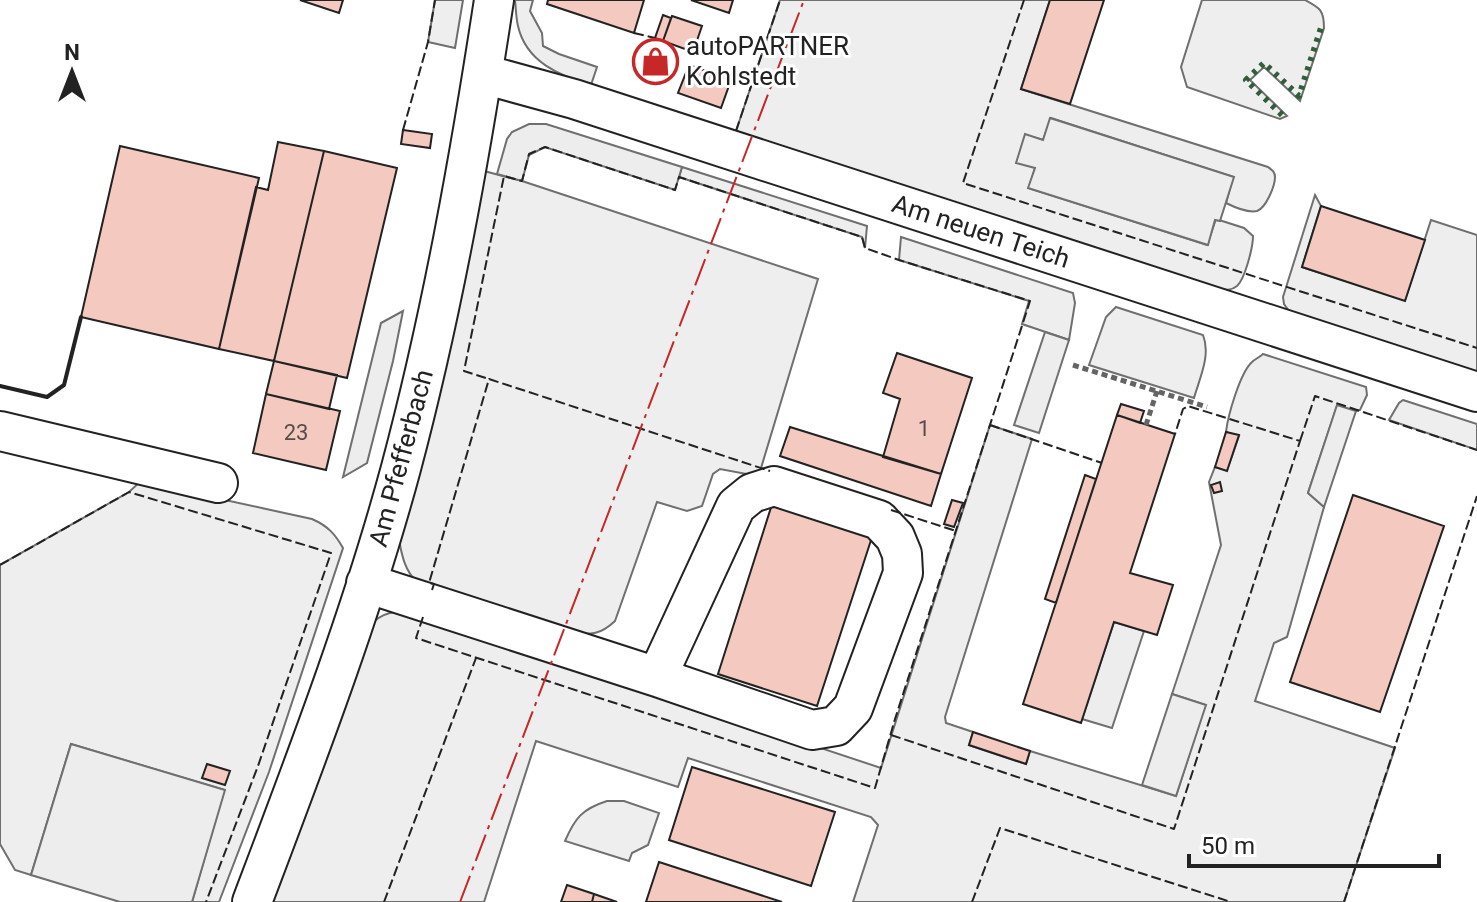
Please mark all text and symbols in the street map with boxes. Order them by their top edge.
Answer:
place label: autoPARTNER Kohlstedt [686,31,849,91]
north arrow [32,32,112,112]
shop icon: autoPARTNER Kohlstedt [631,37,679,85]
text: N [64,40,80,65]
street label: Am neuen Teich [888,188,1074,274]
street label: Am Pfefferbach [363,366,439,550]
house number: 1 [918,416,930,441]
house number: 23 [284,420,308,445]
scale bar [1189,818,1439,868]
text: 50 m [1201,832,1255,860]

